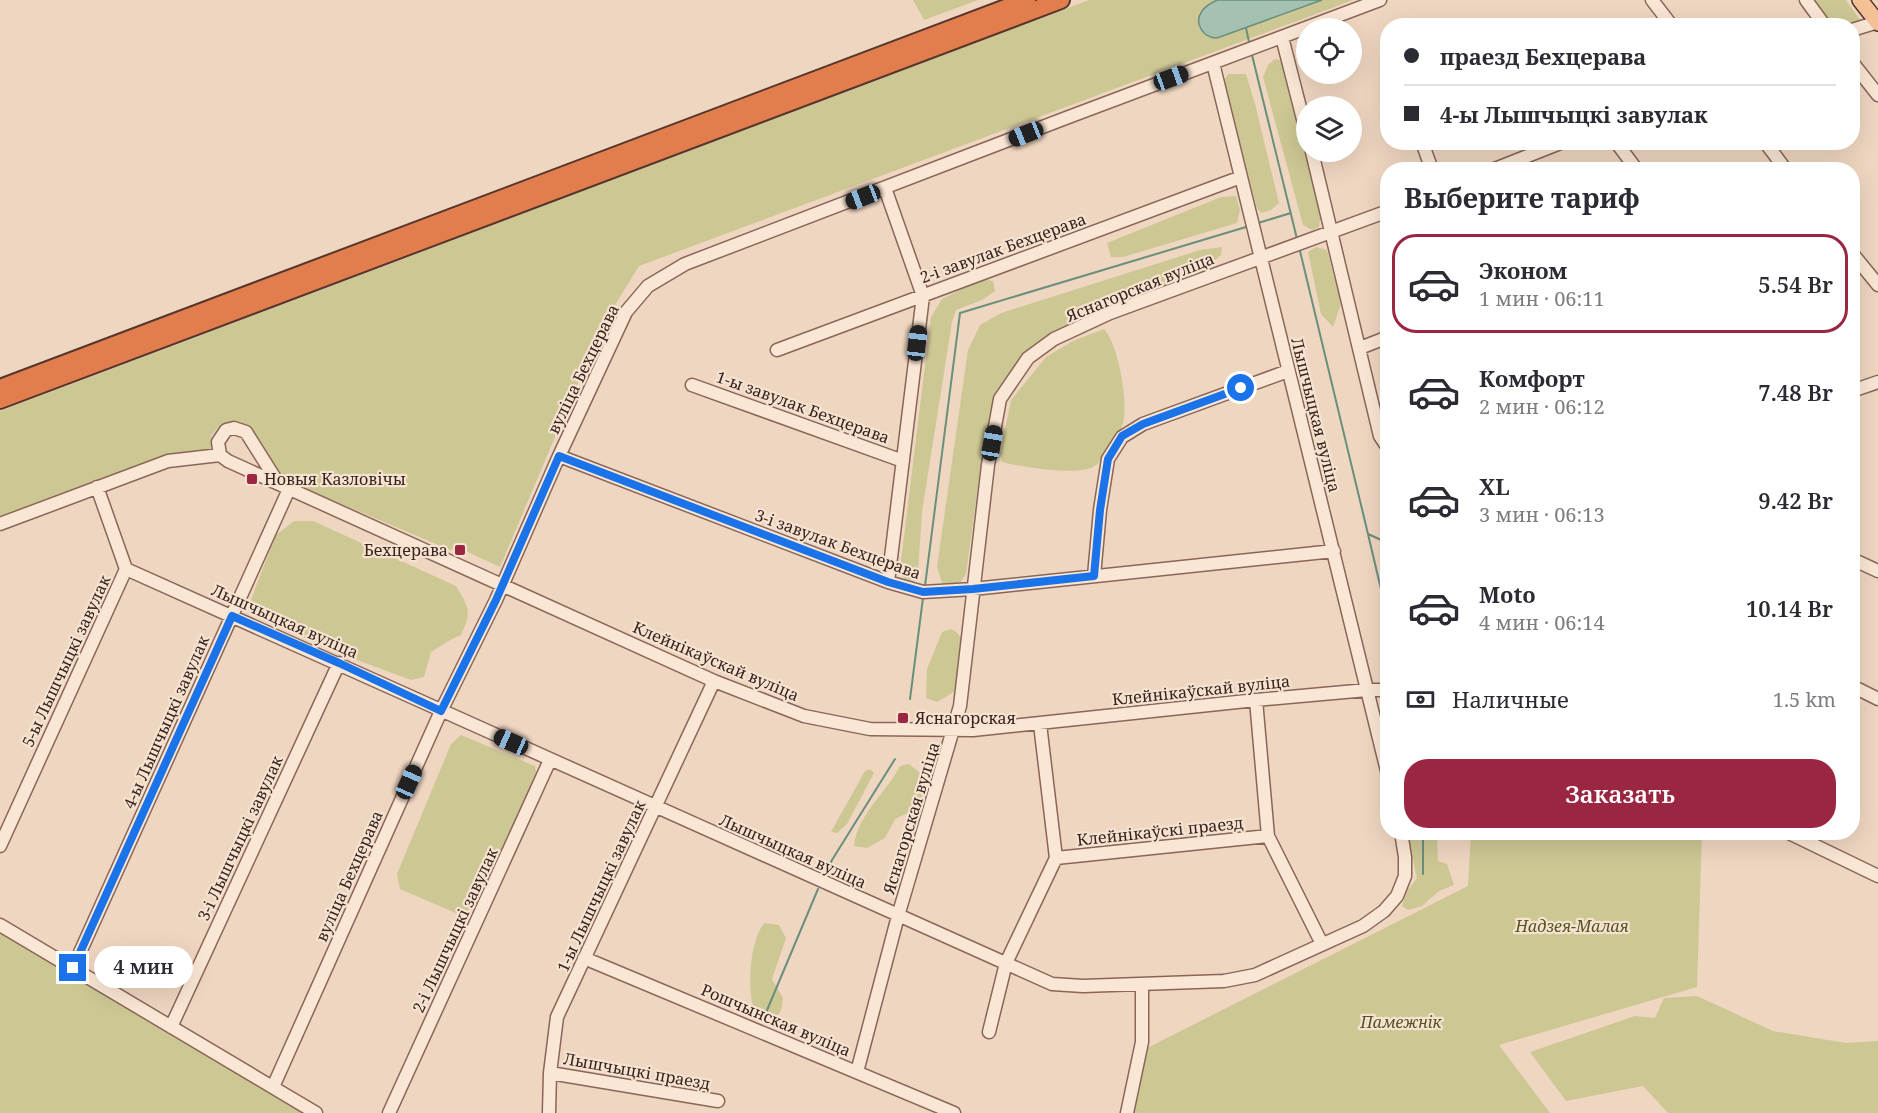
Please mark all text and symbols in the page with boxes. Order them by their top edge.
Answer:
map controls [1296,18,1362,162]
button: locate [1296,18,1362,84]
text: праезд Бехцерава [1440,41,1646,71]
car [1151,63,1191,93]
button: layers [1296,96,1362,162]
text: 4-ы Лышчыцкі завулак [1440,99,1708,129]
car [1006,119,1046,149]
text: Выберите тариф [1404,179,1640,216]
car [843,182,883,212]
street label: 2-і завулак Бехцерава [917,208,1089,288]
street label: Яснагорская вуліца [1062,247,1217,327]
text: Эконом [1479,255,1567,285]
icon: car [1407,257,1461,311]
text: 5.54 Br [1758,269,1833,299]
text: 1 мин · 06:11 [1479,285,1605,312]
street label: вуліца Бехцерава [542,301,624,437]
car [906,324,928,362]
street label: Лышчыцкая вуліца [1286,335,1346,495]
text: Комфорт [1479,363,1585,393]
street label: 1-ы завулак Бехцерава [713,365,893,449]
icon: car [1407,365,1461,419]
route start [1227,374,1254,401]
text: 7.48 Br [1758,377,1833,407]
text: 2 мин · 06:12 [1479,393,1605,420]
car [980,424,1004,462]
place label: Новыя Казловічы [264,468,406,490]
text: XL [1479,471,1510,501]
marker: Новыя Казловічы [245,472,259,486]
icon: car [1407,473,1461,527]
text: 9.42 Br [1758,485,1833,515]
text: 3 мин · 06:13 [1479,501,1605,528]
street label: 3-і завулак Бехцерава [752,504,924,584]
place label: Бехцерава [364,539,448,561]
marker: Бехцерава [453,543,467,557]
street label: 5-ы Лышчыцкі завулак [16,571,116,750]
street label: Лышчыцкая вуліца [208,579,362,663]
text: Moto [1479,579,1536,609]
icon: car [1407,581,1461,635]
text: 10.14 Br [1746,593,1833,623]
text: 4 мин · 06:14 [1479,609,1605,636]
street label: Клейнікаўскай вуліца [629,616,803,706]
street label: 4-ы Лышчыцкі завулак [118,632,214,812]
street label: Клейнікаўскай вуліца [1111,670,1291,710]
icon: cash [1404,683,1437,716]
text: Наличные [1452,684,1569,714]
text: 1.5 km [1773,686,1836,713]
place label: Яснагорская [914,707,1016,729]
marker: Яснагорская [896,711,910,725]
car [491,726,531,758]
street label: Яснагорская вуліца [877,739,945,898]
street label: 3-і Лышчыцкі завулак [192,752,288,924]
button: Заказать [1404,759,1836,828]
car [393,762,425,802]
street label: 1-ы Лышчыцкі завулак [551,796,651,975]
street label: вуліца Бехцерава [310,807,388,945]
street label: Лышчыцкая вуліца [716,809,870,893]
street label: Клейнікаўскі праезд [1076,811,1244,851]
street label: 2-і Лышчыцкі завулак [407,844,503,1016]
park label: Надзея-Малая [1514,915,1629,937]
callout: 4 мин [94,947,193,989]
text: 4 мин [113,953,174,980]
route end [59,954,86,981]
street label: Рошчынская вуліца [698,978,854,1062]
park label: Памежнік [1359,1011,1442,1033]
street label: Лышчыцкі праезд [562,1047,712,1095]

